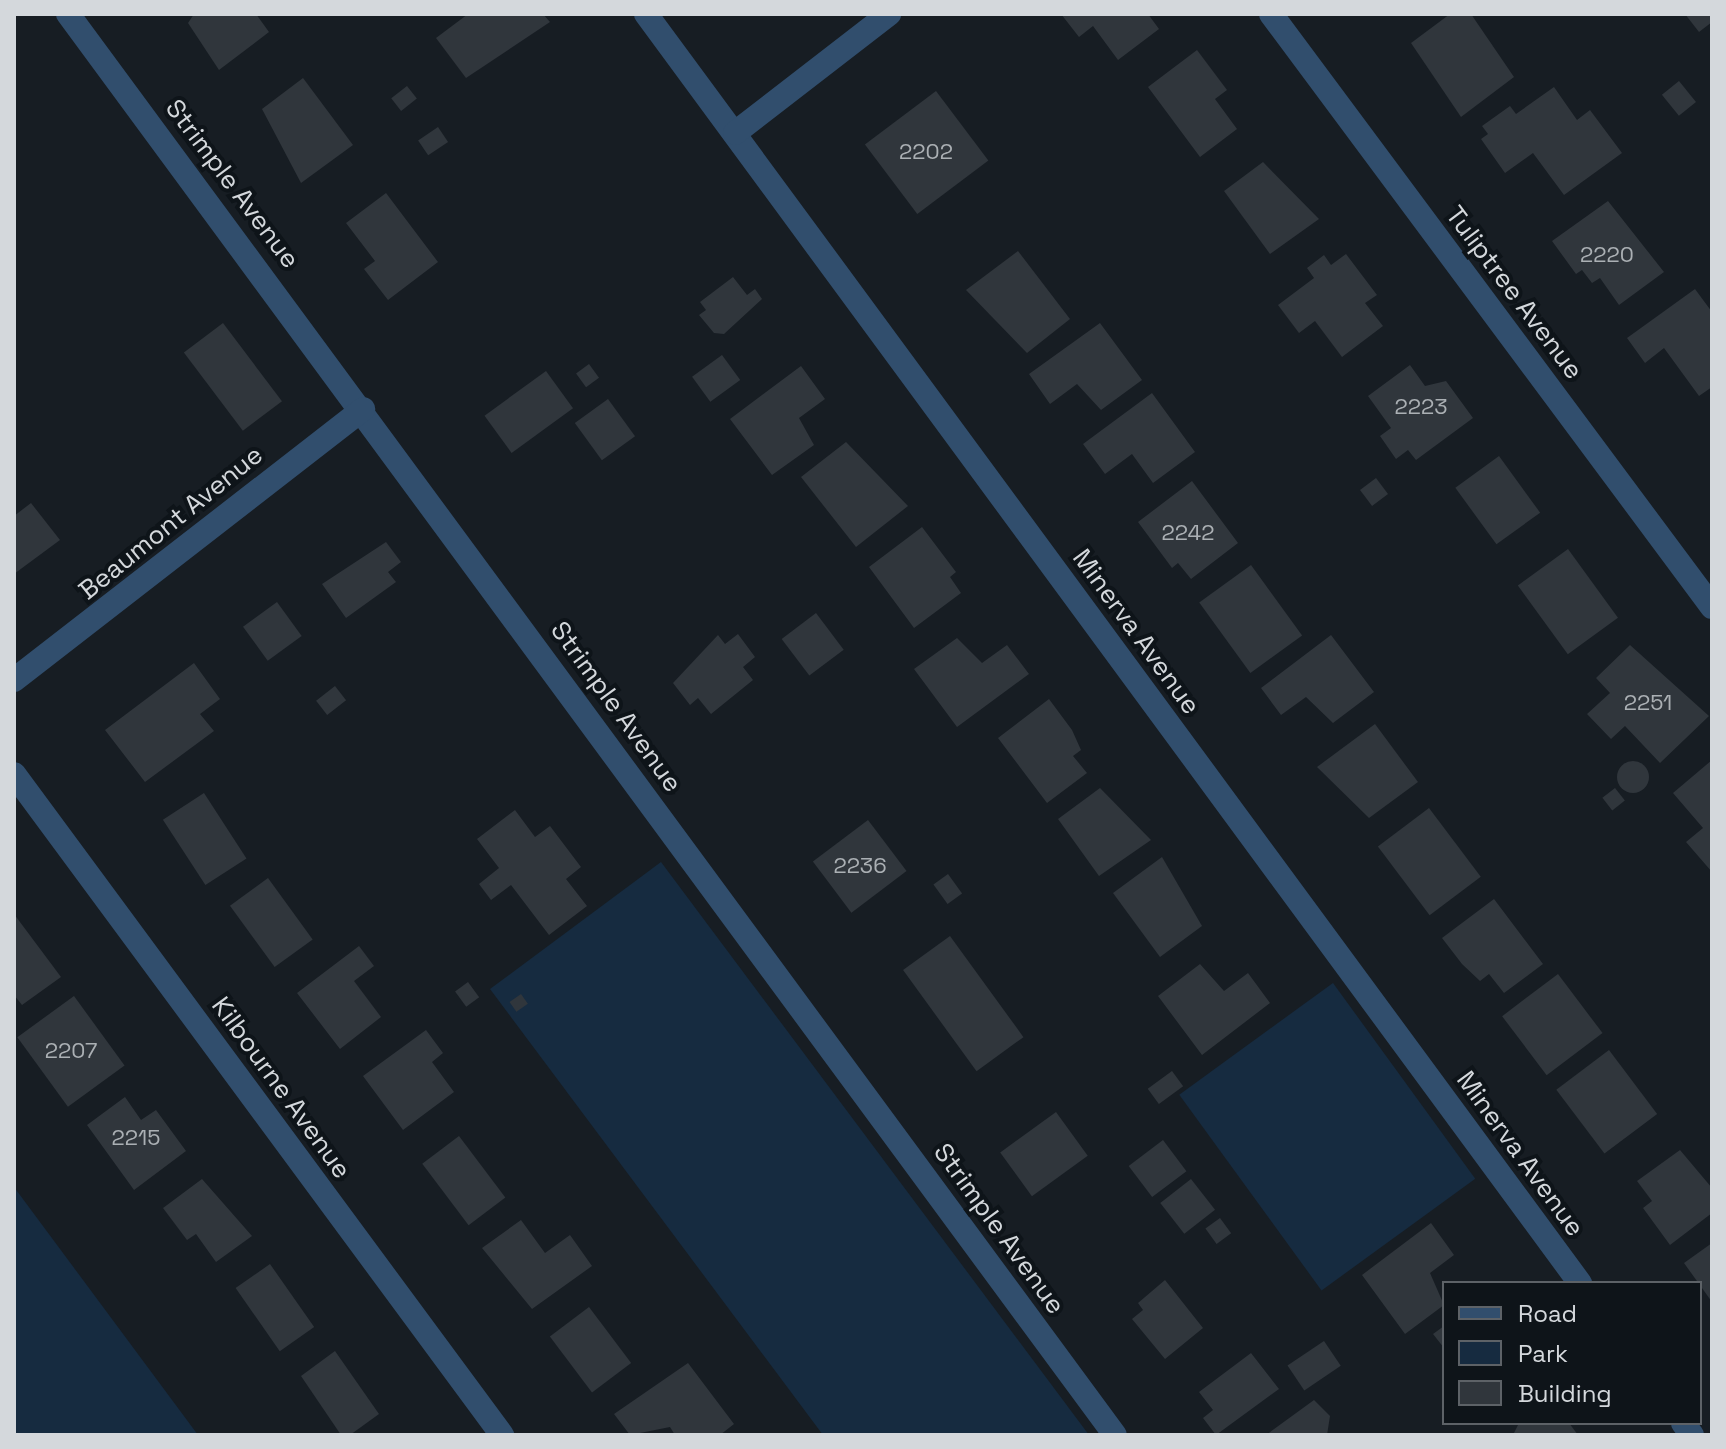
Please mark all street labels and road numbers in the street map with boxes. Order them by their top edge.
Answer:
street label: Strimple Avenue [158,93,306,275]
street label: Tuliptree Avenue [1439,200,1589,386]
street label: Beaumont Avenue [73,439,269,607]
street label: Minerva Avenue [1065,543,1207,721]
street label: Strimple Avenue [544,616,688,798]
street label: Kilbourne Avenue [205,991,357,1185]
street label: Minerva Avenue [1449,1065,1591,1243]
street label: Strimple Avenue [927,1138,1071,1320]

